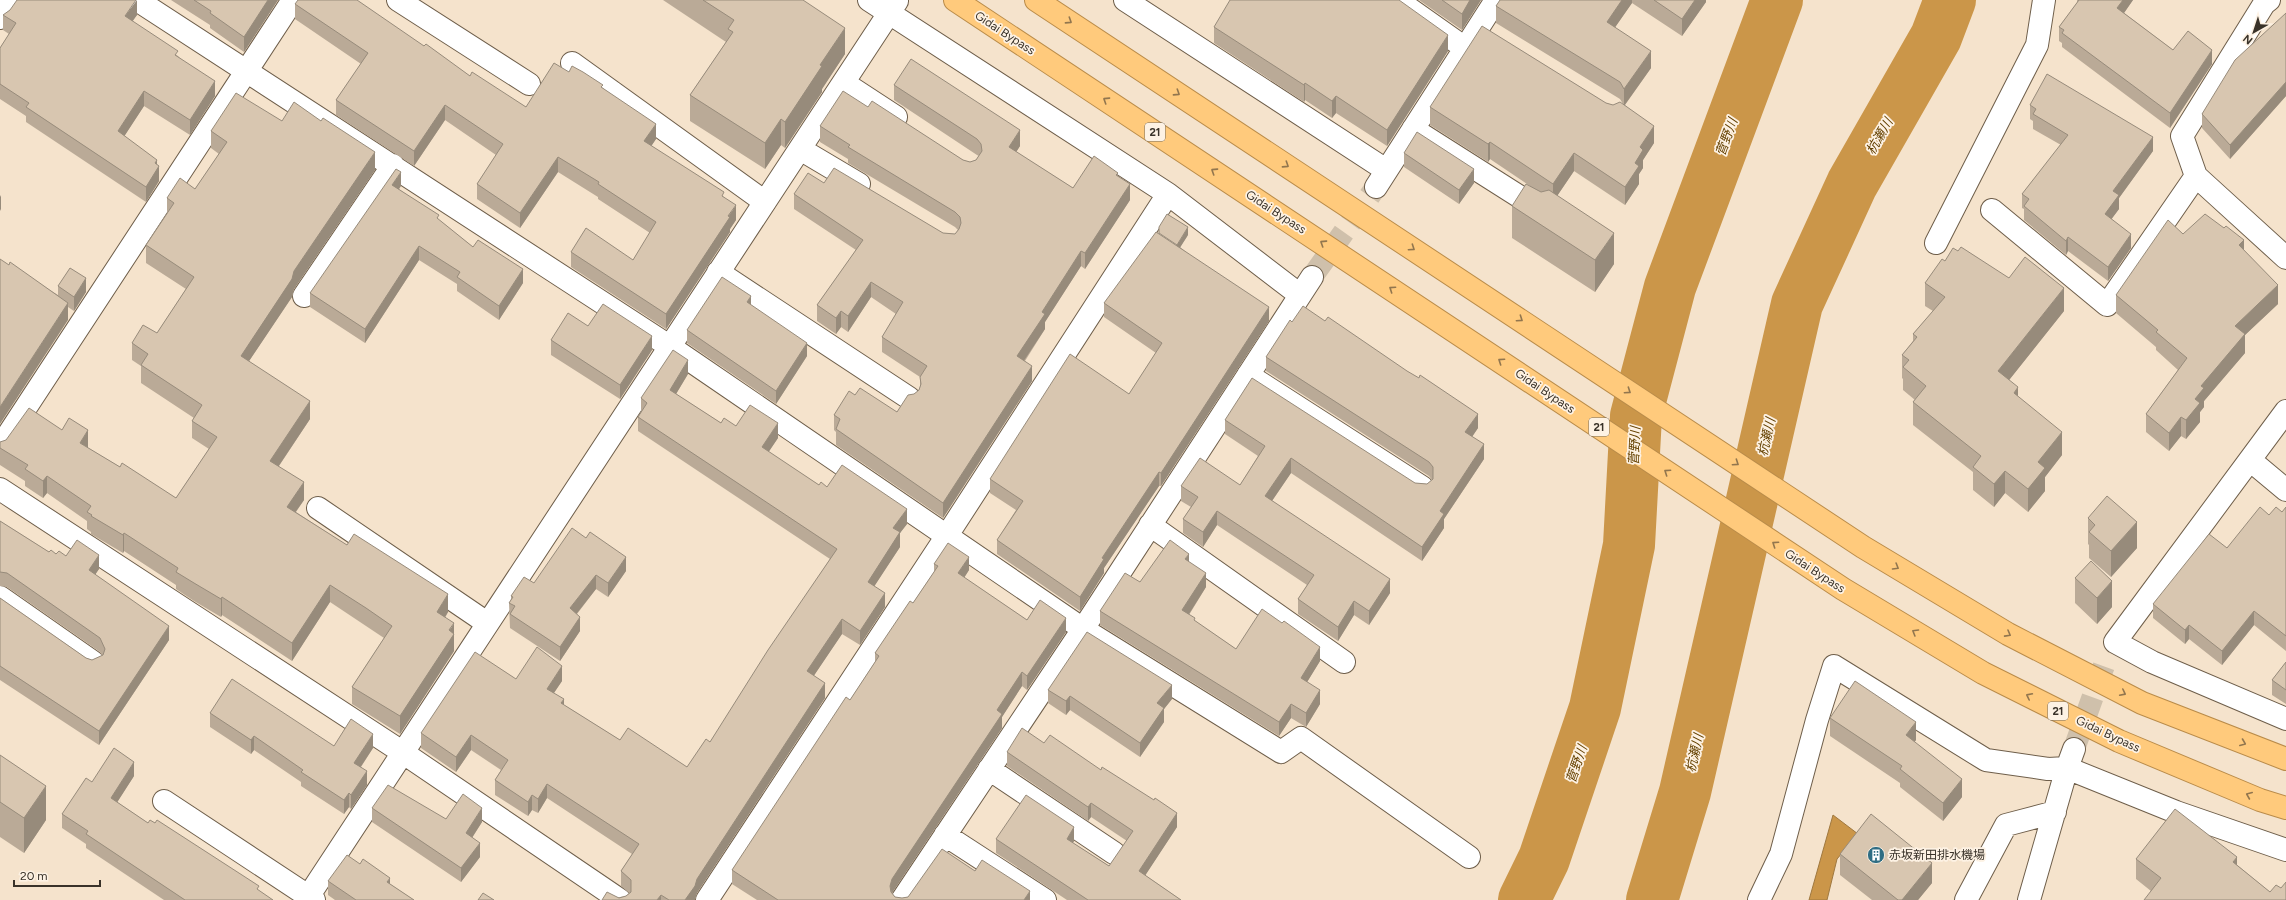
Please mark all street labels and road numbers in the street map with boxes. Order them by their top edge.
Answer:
street label: Gidai Bypass [972,8,1038,58]
road number: 21 [1145,123,1165,141]
street label: Gidai Bypass [1243,187,1309,237]
street label: Gidai Bypass [1513,366,1578,416]
road number: 21 [1589,418,1609,436]
street label: Gidai Bypass [1782,546,1848,596]
road number: 21 [2048,702,2068,720]
street label: Gidai Bypass [2074,713,2143,755]

